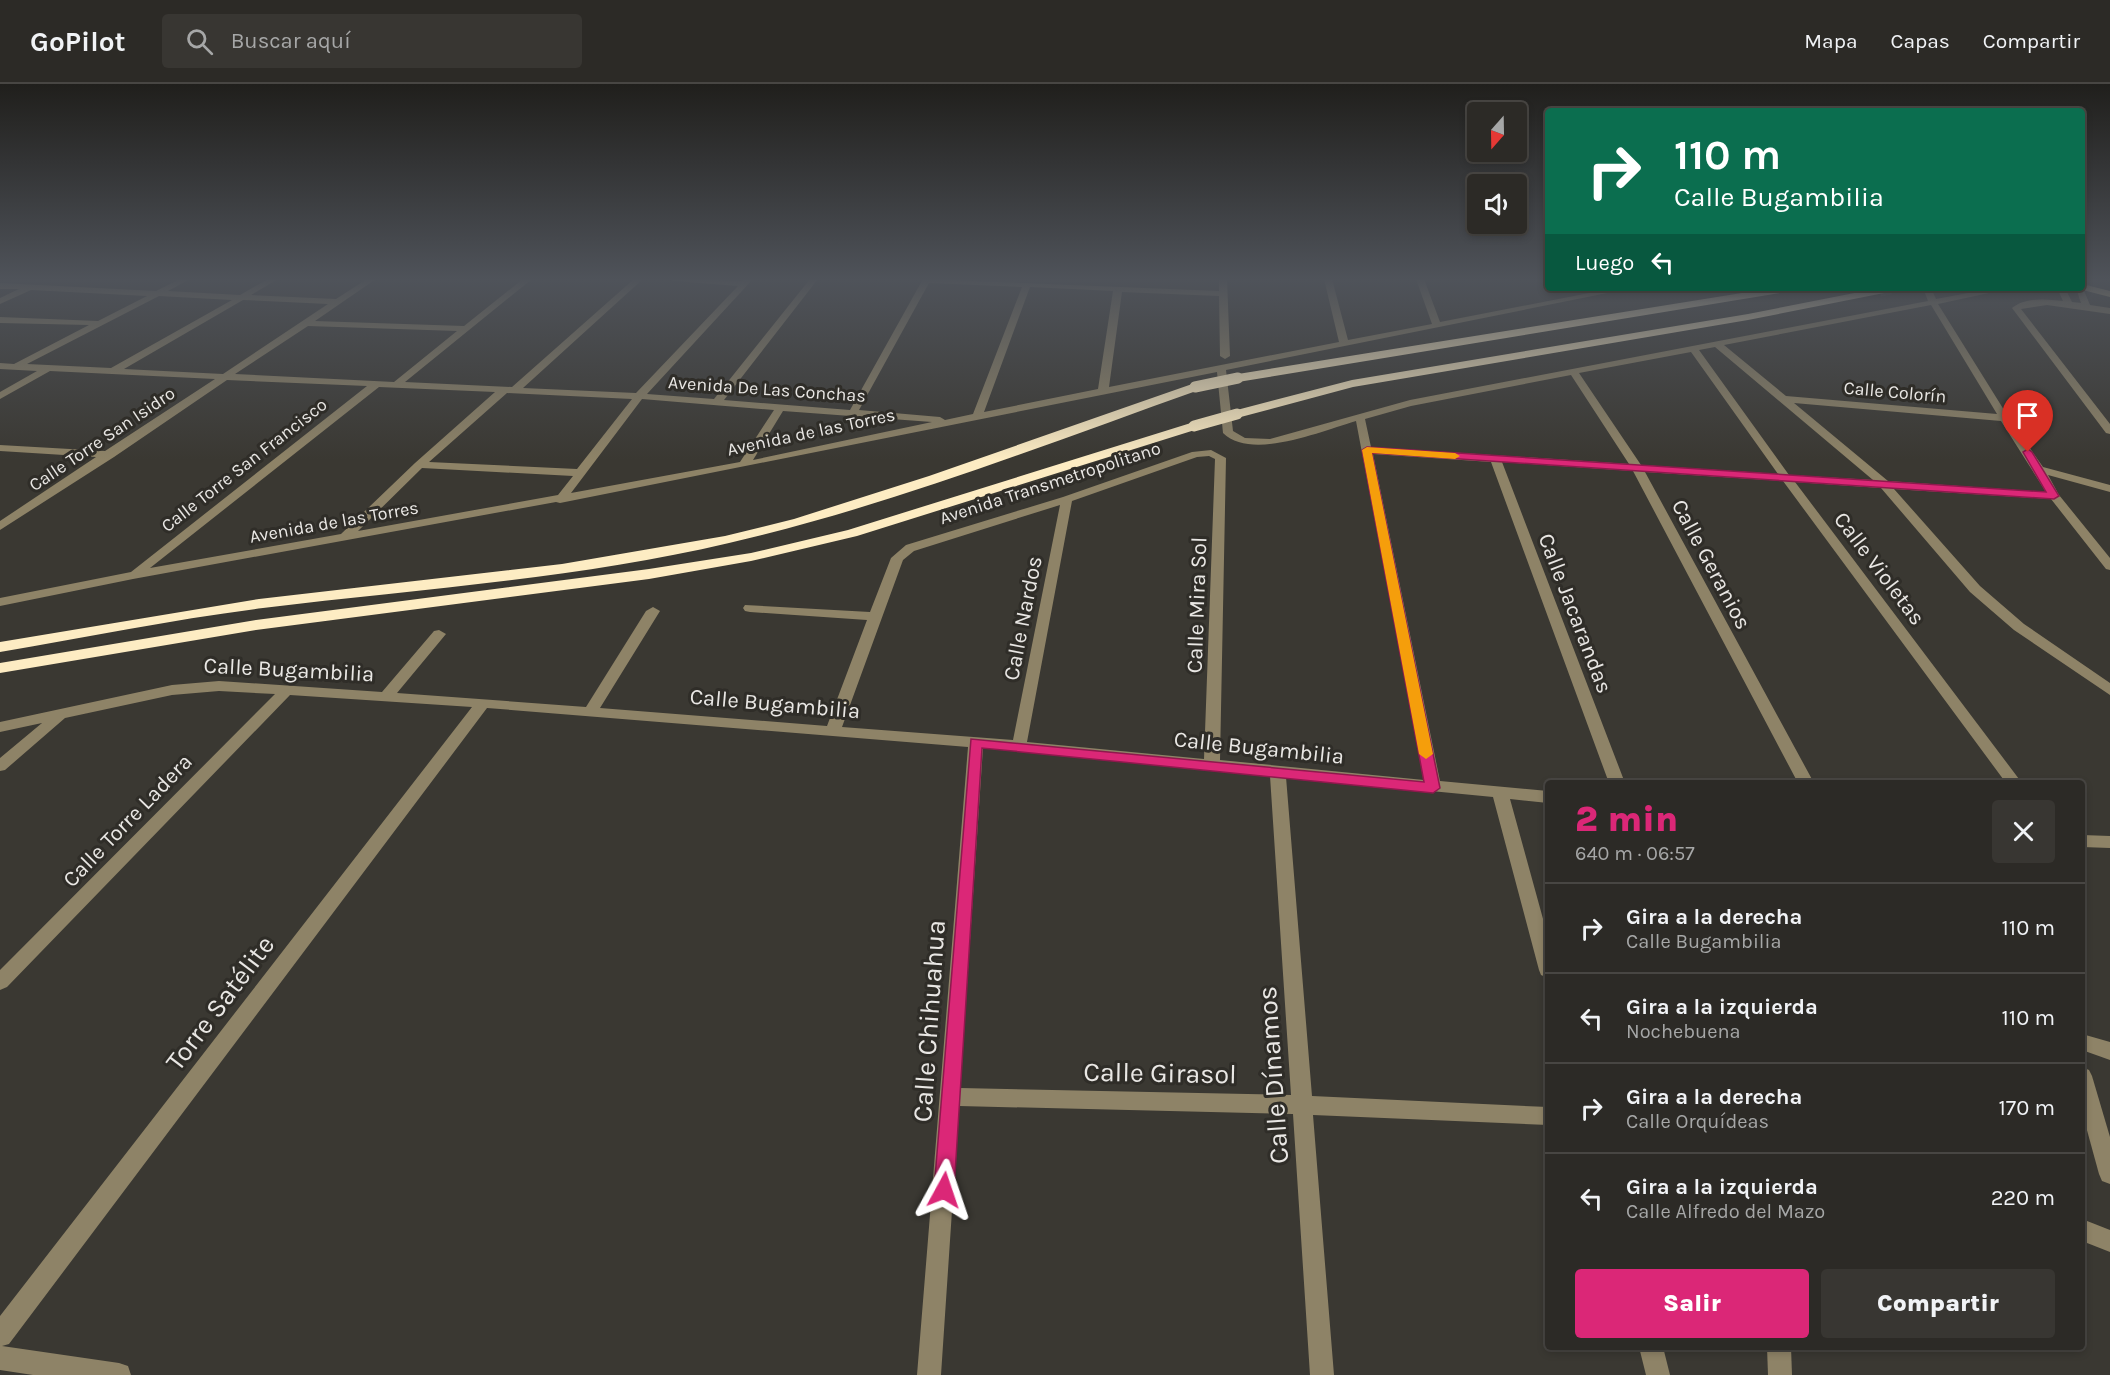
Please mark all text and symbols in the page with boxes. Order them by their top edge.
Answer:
search box [162,14,582,68]
text: GoPilot [30,25,126,58]
icon: search [183,25,216,58]
text: Buscar aquí [231,28,351,54]
text: Mapa [1804,29,1858,53]
text: Capas [1891,29,1950,53]
text: Compartir [1983,29,2080,53]
north arrow [1467,102,1527,162]
map controls [1467,102,1527,234]
text: 110 m [1674,130,1781,180]
icon: right [1575,132,1653,210]
button: sound [1467,174,1527,234]
text: Calle Bugambilia [1674,181,1884,213]
icon: left [1646,246,1679,279]
text: Luego [1575,250,1634,276]
street label: Avenida De Las Conchas [667,371,867,407]
street label: Calle Colorín [1843,377,1947,407]
street label: Calle Torre San Isidro [25,382,179,496]
pin [2002,390,2053,452]
street label: Calle Torre San Francisco [157,393,331,537]
icon: arrive [2011,399,2044,432]
street label: Avenida de las Torres [725,403,897,461]
street label: Avenida Transmetropolitano [937,437,1163,529]
street label: Calle Geranios [1666,495,1756,634]
street label: Avenida de las Torres [248,496,420,548]
street label: Calle Violetas [1828,507,1930,630]
street label: Calle Jacarandas [1533,530,1617,697]
street label: Calle Mira Sol [1182,536,1212,674]
street label: Calle Nardos [998,554,1048,683]
street label: Calle Bugambilia [203,653,375,687]
street label: Calle Bugambilia [689,684,861,724]
street label: Calle Bugambilia [1173,726,1345,770]
street label: Calle Torre Ladera [58,749,198,893]
text: 2 min [1575,798,1678,840]
button: close [1992,800,2055,863]
text: 640 m · 06:57 [1575,842,1695,865]
text: Gira a la derecha [1626,904,1802,930]
icon: right [1575,912,1608,945]
text: 110 m [2002,915,2055,941]
street label: Calle Chihuahua [906,919,952,1123]
street label: Torre Satélite [159,929,281,1077]
text: Calle Bugambilia [1626,930,1781,953]
street label: Calle Dínamos [1251,985,1295,1165]
text: Gira a la izquierda [1626,994,1818,1020]
icon: left [1575,1002,1608,1035]
text: 110 m [2002,1005,2055,1031]
text: Nochebuena [1626,1020,1741,1043]
street label: Calle Girasol [1083,1056,1237,1090]
text: Gira a la derecha [1626,1084,1802,1110]
icon: right [1575,1092,1608,1125]
text: 170 m [1999,1095,2055,1121]
text: Calle Orquídeas [1626,1110,1769,1133]
position arrow [912,1158,976,1222]
text: Gira a la izquierda [1626,1174,1818,1200]
icon: left [1575,1182,1608,1215]
text: 220 m [1991,1185,2055,1211]
text: Calle Alfredo del Mazo [1626,1200,1825,1223]
button: Salir [1575,1269,1809,1338]
button: Compartir [1821,1269,2055,1338]

